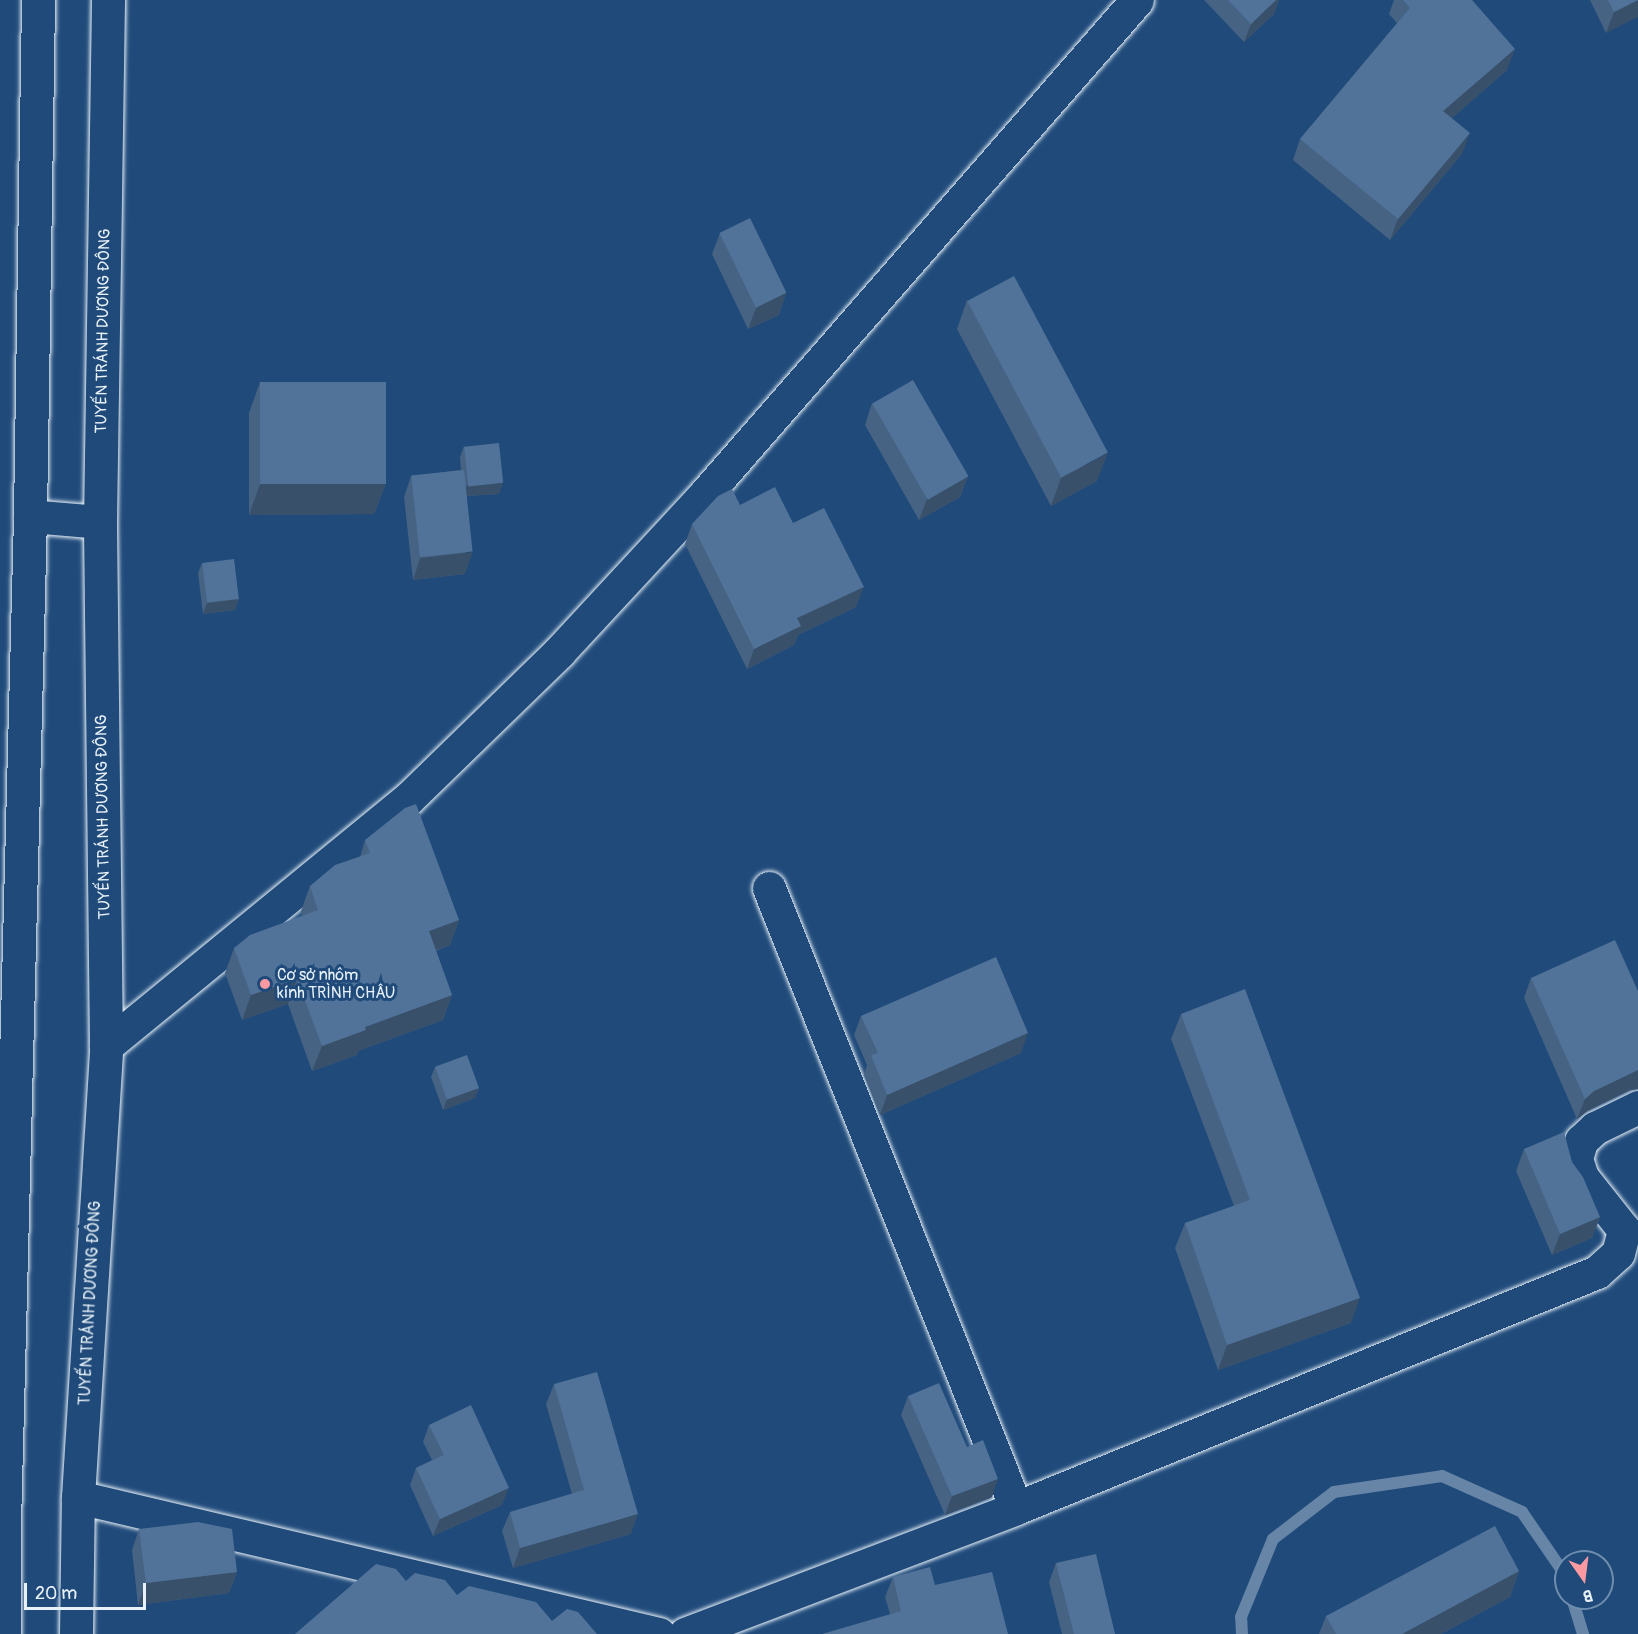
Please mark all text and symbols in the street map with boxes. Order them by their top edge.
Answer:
street label: TUYẾN TRÁNH DƯƠNG ĐÔNG [92,228,114,434]
street label: TUYẾN TRÁNH DƯƠNG ĐÔNG [92,714,114,920]
place label: Cơ sở nhôm kính TRÌNH CHÂU [277,965,395,1003]
marker: Cơ sở nhôm kính TRÌNH CHÂU [258,977,272,991]
street label: TUYẾN TRÁNH DƯƠNG ĐÔNG [75,1200,105,1406]
north arrow [1554,1550,1614,1610]
scale bar [27,1571,148,1609]
text: 20 m [35,1582,77,1605]
text: B [1581,1585,1595,1606]

